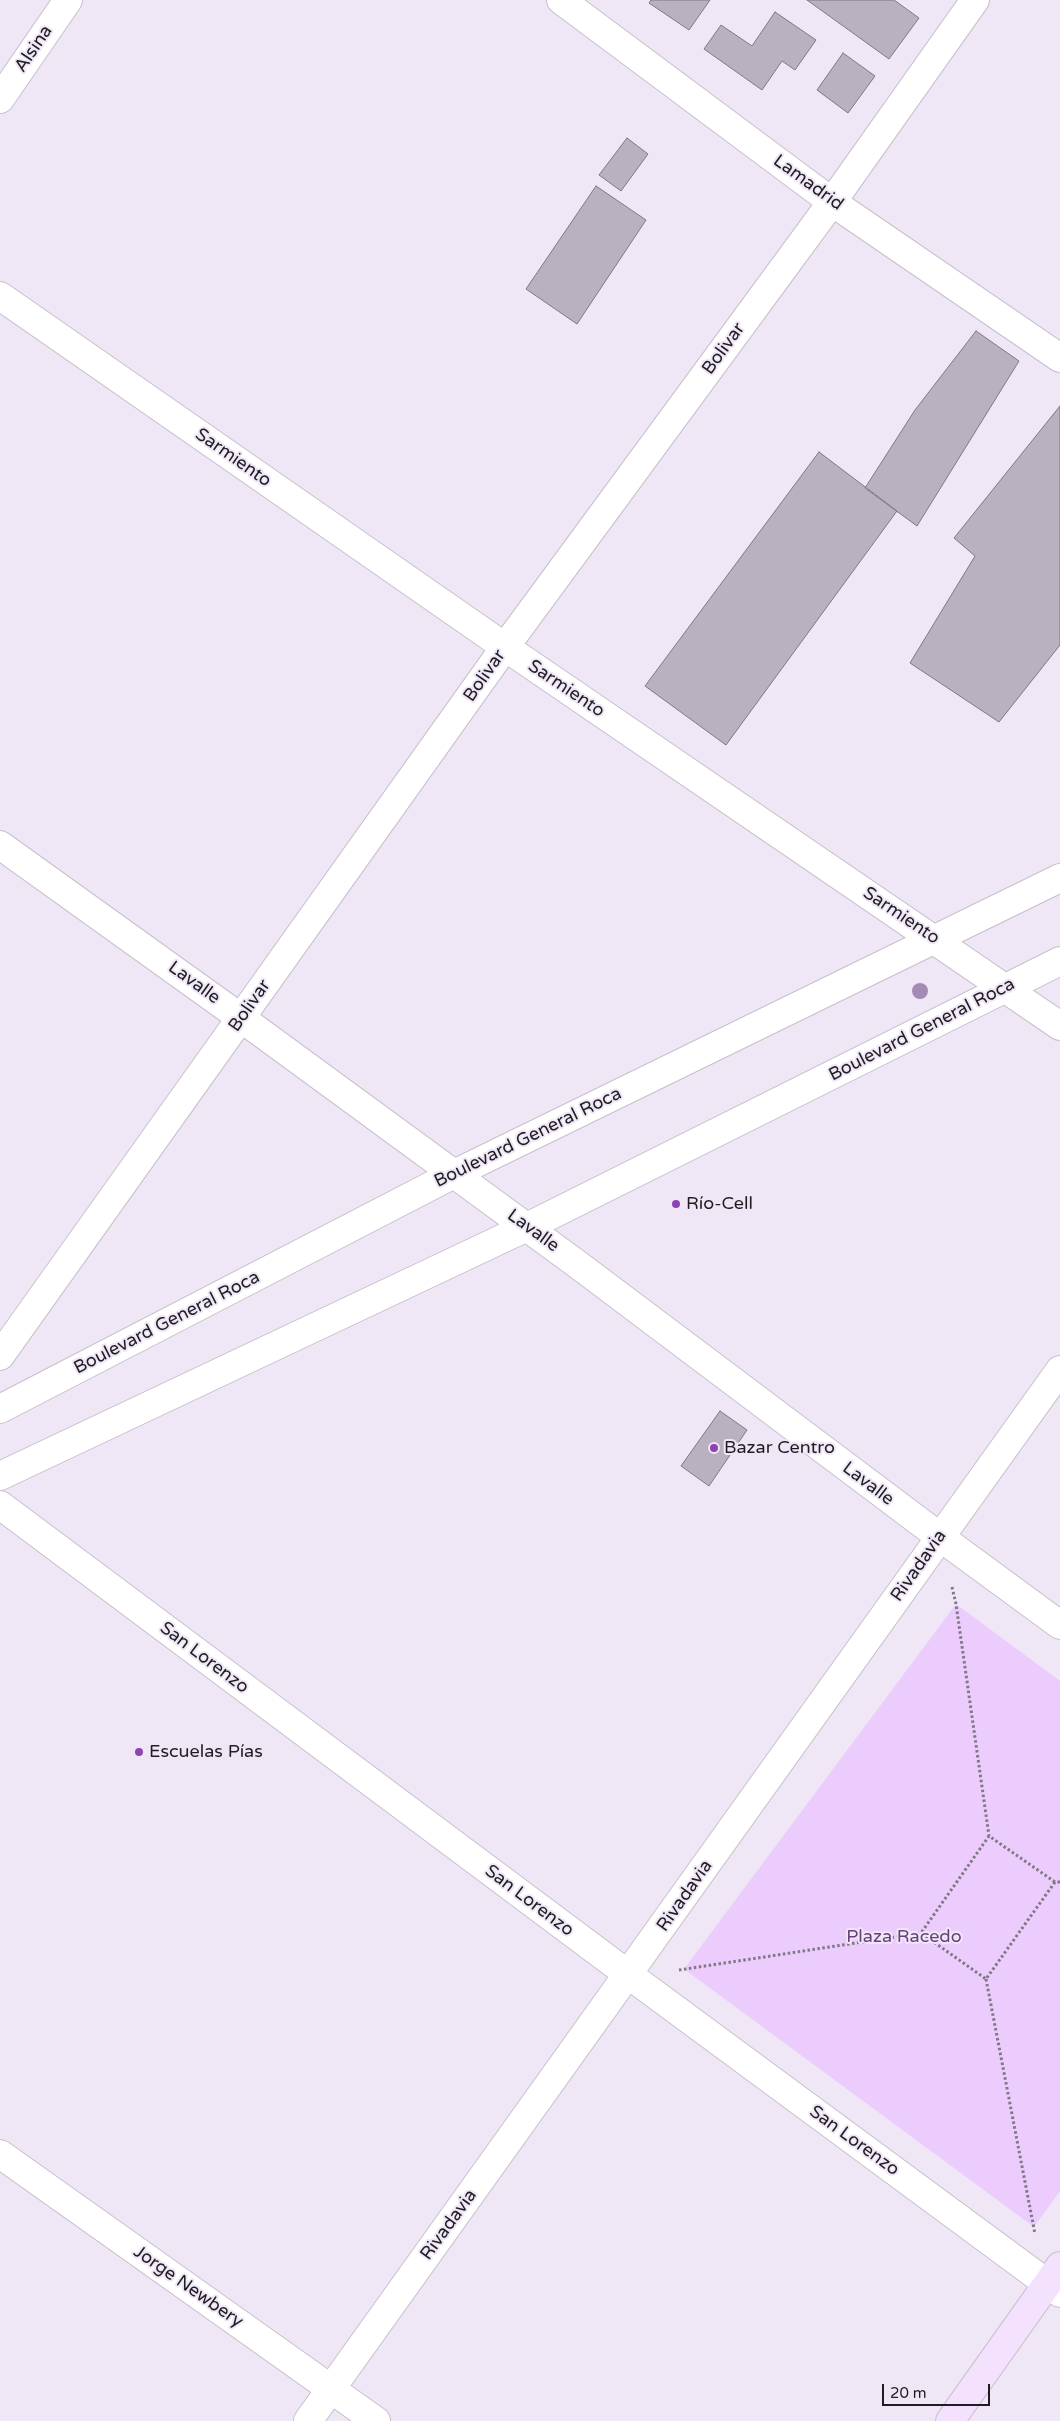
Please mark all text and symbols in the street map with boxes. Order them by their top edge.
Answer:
street label: Alsina [11,21,57,77]
street label: Lamadrid [769,150,847,216]
street label: Bolivar [698,319,750,379]
street label: Sarmiento [191,424,275,492]
street label: Bolivar [459,646,511,706]
street label: Sarmiento [524,656,608,722]
street label: Sarmiento [859,883,943,949]
street label: Lavalle [164,957,224,1009]
street label: Boulevard General Roca [825,974,1019,1086]
street label: Bolivar [224,976,276,1036]
street label: Boulevard General Roca [431,1083,625,1193]
place label: Río-Cell [686,1193,753,1215]
marker: Río-Cell [670,1198,682,1210]
street label: Lavalle [503,1205,563,1257]
street label: Boulevard General Roca [70,1267,264,1379]
place label: Bazar Centro [724,1437,835,1459]
marker: Bazar Centro [708,1442,720,1454]
street label: Lavalle [838,1458,898,1510]
street label: Rivadavia [887,1526,951,1606]
street label: San Lorenzo [155,1618,253,1698]
place label: Escuelas Pías [149,1741,263,1763]
marker: Escuelas Pías [133,1746,145,1758]
street label: Rivadavia [653,1856,717,1936]
street label: San Lorenzo [480,1861,578,1941]
park label: Plaza Racedo [846,1926,962,1948]
street label: San Lorenzo [805,2101,903,2181]
street label: Rivadavia [416,2185,482,2265]
street label: Jorge Newbery [129,2241,247,2333]
scale bar [885,2374,992,2406]
text: 20 m [890,2384,927,2402]

